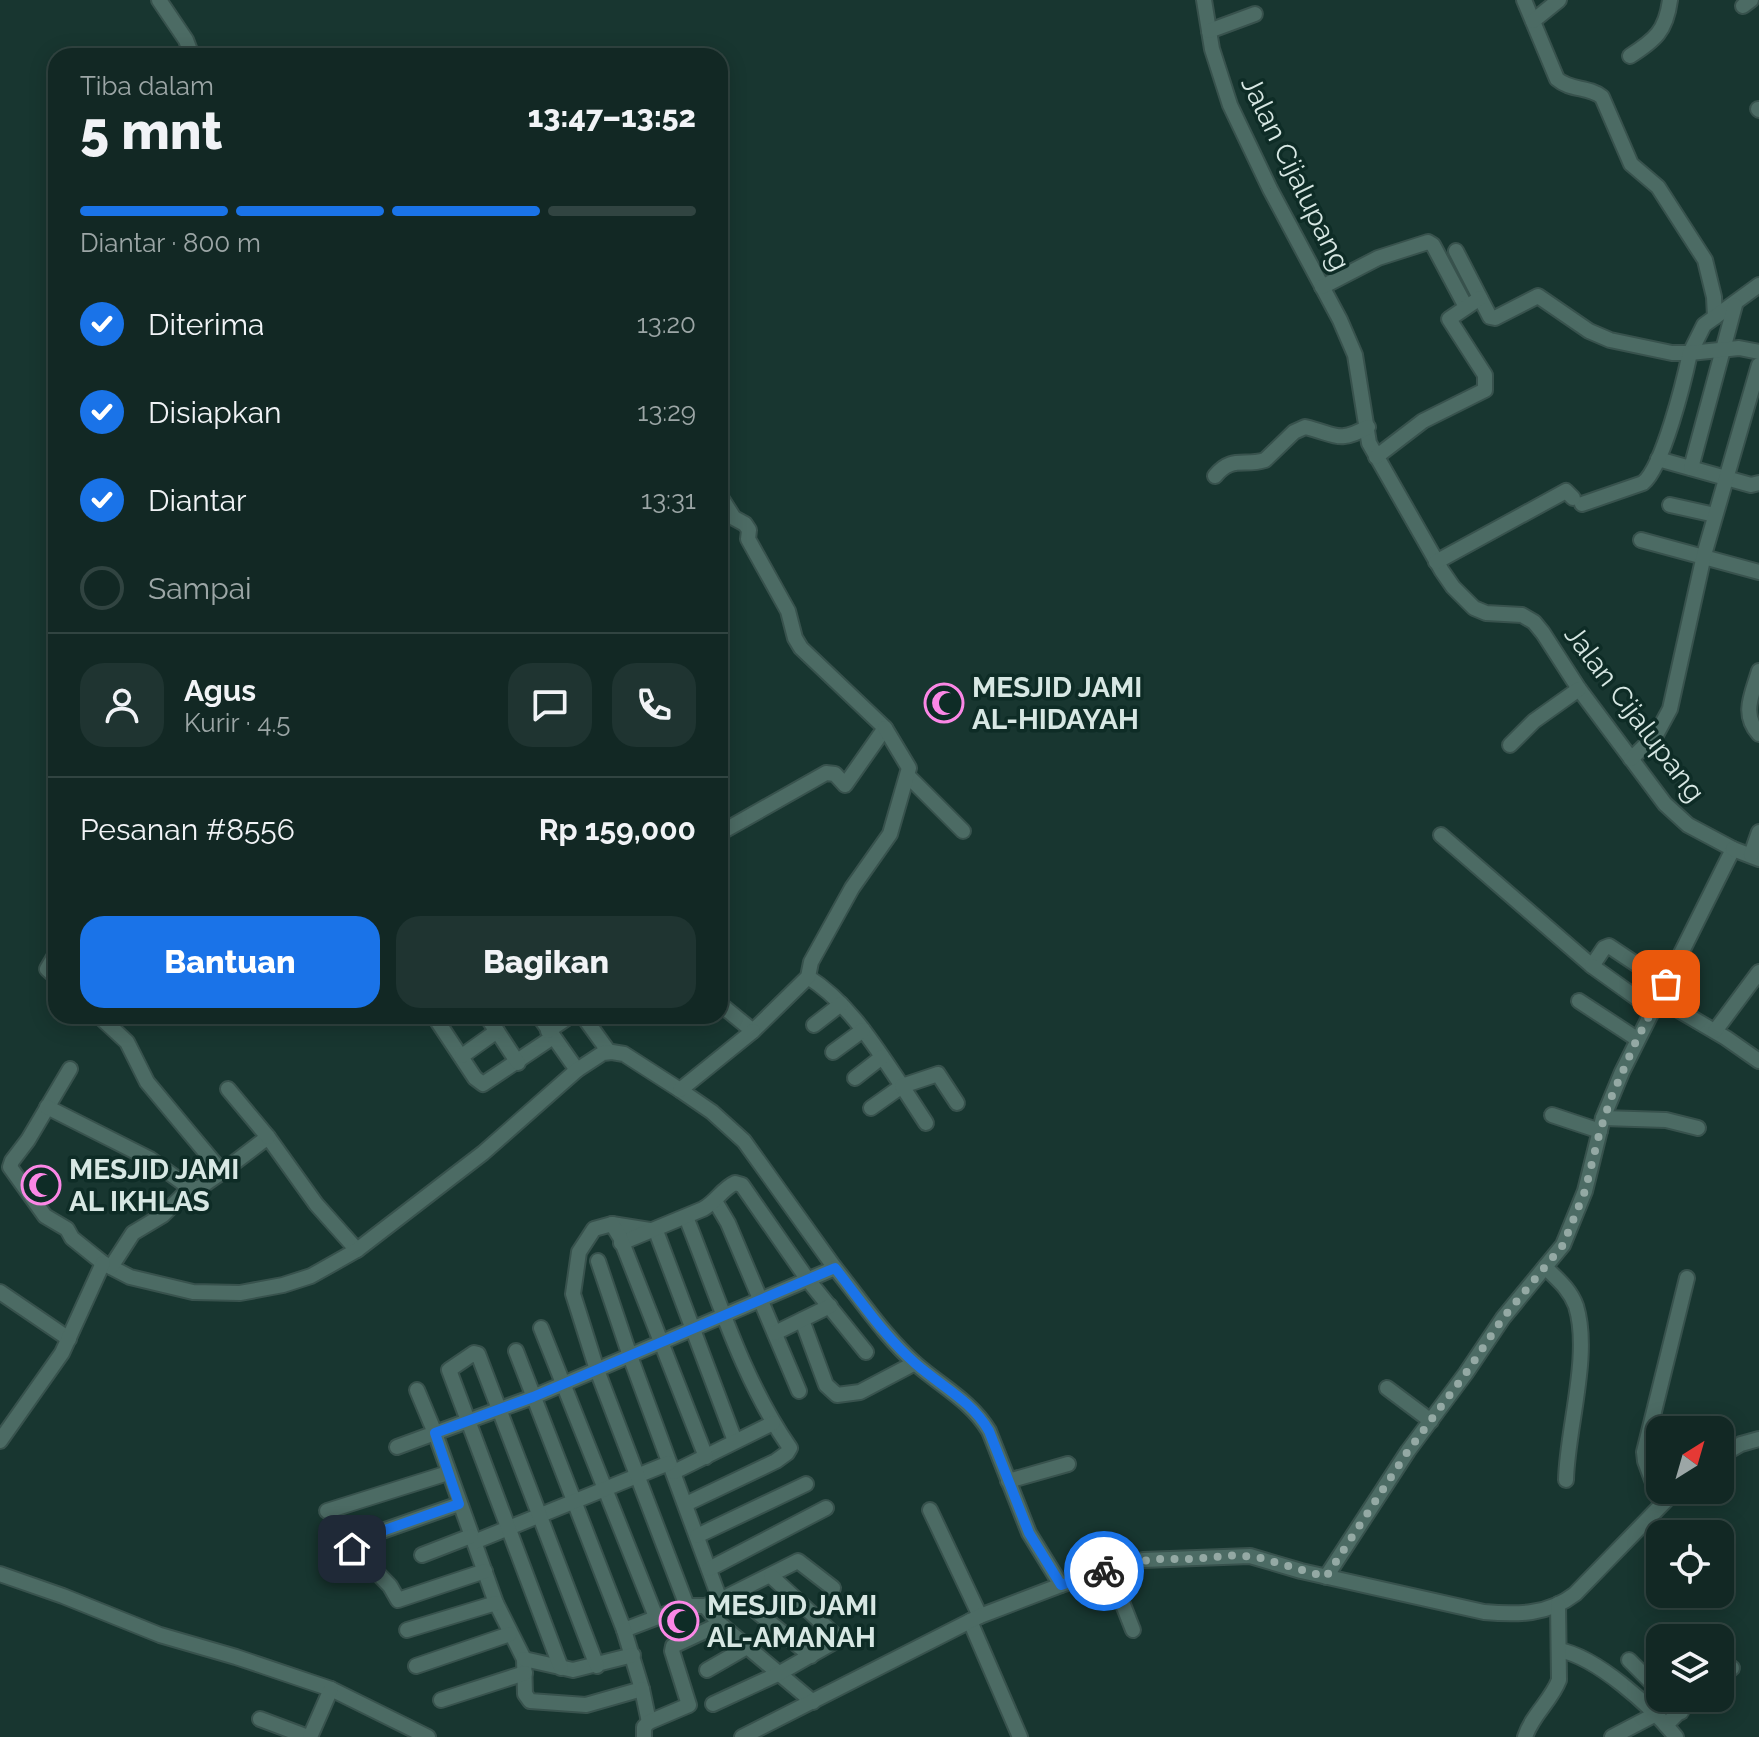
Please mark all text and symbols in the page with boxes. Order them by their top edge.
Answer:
text: Tiba dalam [80,71,214,101]
street label: Jalan Cijalupang [1234,71,1357,276]
text: 13:47–13:52 [528,99,696,134]
text: 5 mnt [80,100,222,161]
text: Diantar · 800 m [80,228,261,258]
icon: check [80,302,124,346]
text: Diterima [148,307,264,342]
text: 13:20 [637,309,696,339]
icon: check [80,390,124,434]
text: Disiapkan [148,395,282,430]
text: 13:29 [637,397,696,427]
icon: check [80,478,124,522]
text: Diantar [148,483,247,518]
text: 13:31 [641,485,696,515]
text: Sampai [148,571,252,606]
street label: Jalan Cijalupang [1558,619,1712,808]
button: person [80,663,164,747]
button: chat [508,663,592,747]
button: phone [612,663,696,747]
place label: MESJID JAMI AL-HIDAYAH [972,671,1142,736]
text: Agus [184,673,256,708]
mosque icon: MESJID JAMI AL-HIDAYAH [923,682,965,724]
text: Kurir · 4.5 [184,708,290,738]
text: Pesanan #8556 [80,812,295,847]
text: Rp 159,000 [539,812,696,847]
button: Bantuan [80,916,380,1008]
button: Bagikan [396,916,696,1008]
pin [1632,950,1700,1018]
icon: bag [1644,962,1688,1006]
place label: MESJID JAMI AL IKHLAS [69,1153,239,1218]
mosque icon: MESJID JAMI AL IKHLAS [20,1164,62,1206]
north arrow [1646,1416,1734,1504]
map controls [1646,1416,1734,1712]
pin [318,1515,386,1583]
button: locate [1646,1520,1734,1608]
icon: home [330,1527,374,1571]
courier [1064,1531,1144,1611]
icon: bike [1082,1549,1126,1593]
place label: MESJID JAMI AL-AMANAH [707,1589,877,1654]
mosque icon: MESJID JAMI AL-AMANAH [658,1600,700,1642]
button: layers [1646,1624,1734,1712]

